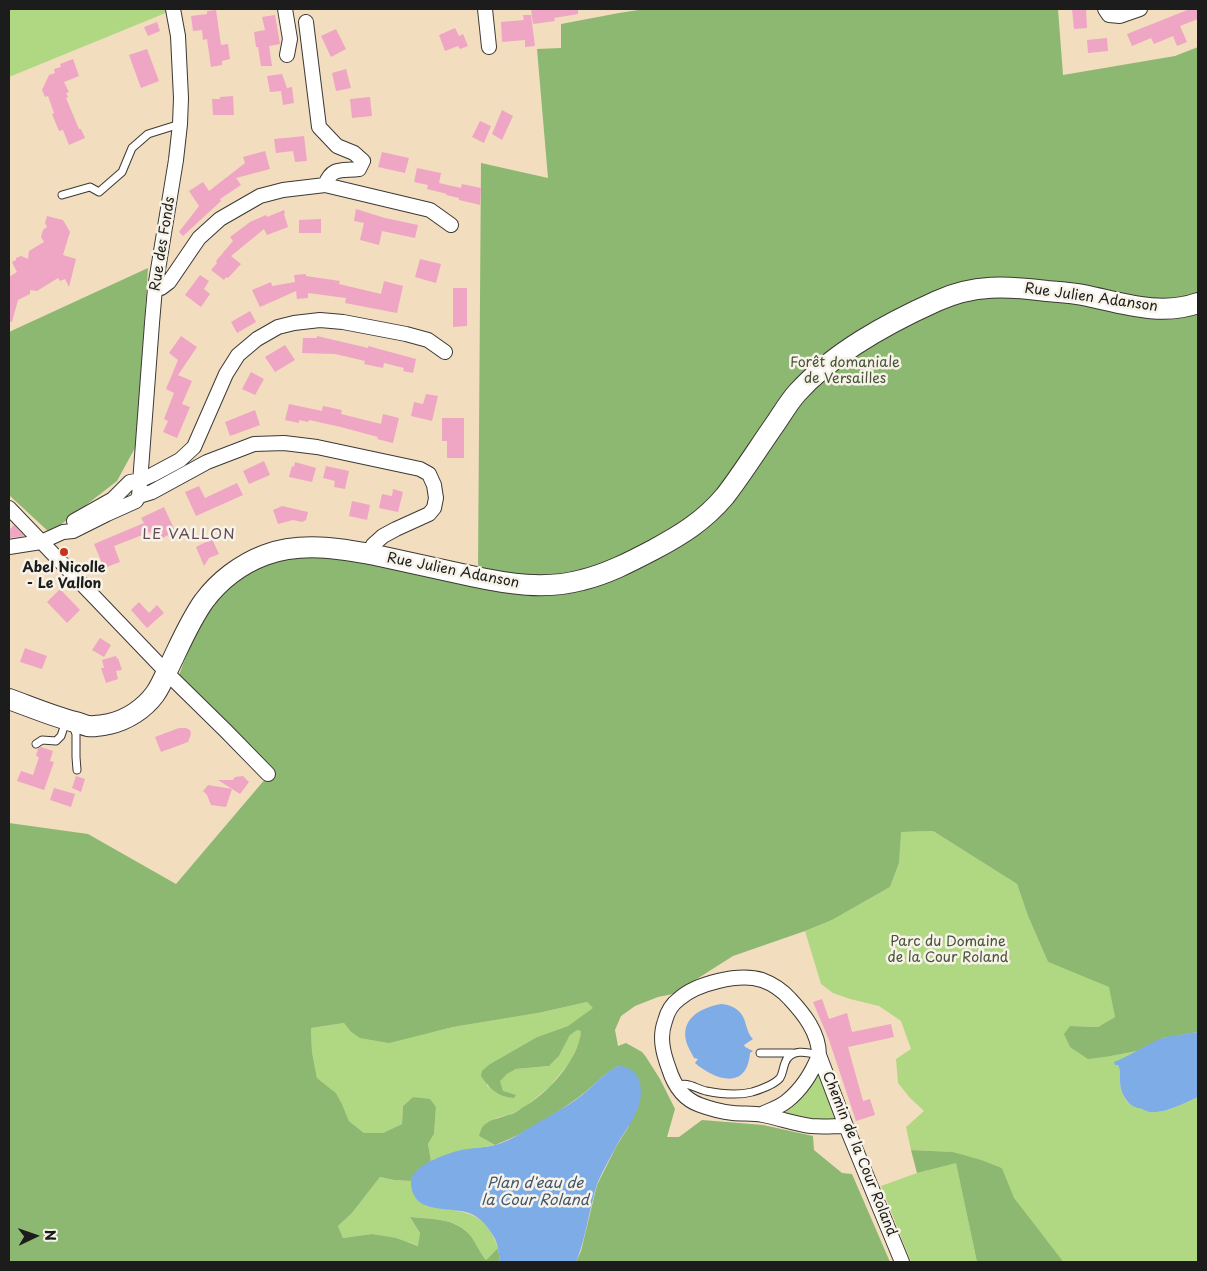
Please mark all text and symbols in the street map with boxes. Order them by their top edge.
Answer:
street label: Rue des Fonds [147,196,179,292]
street label: Rue Julien Adanson [1023,280,1159,316]
park label: Forêt domaniale de Versailles [790,355,900,388]
district label: LE VALLON [141,526,237,544]
marker: Abel Nicolle - Le Vallon [58,546,70,558]
street label: Rue Julien Adanson [385,550,521,592]
place label: Abel Nicolle - Le Vallon [23,560,105,592]
park label: Parc du Domaine de la Cour Roland [888,934,1008,966]
street label: Chemin de la Cour Roland [818,1069,900,1239]
water label: Plan d'eau de la Cour Roland [481,1175,589,1210]
north arrow [10,1211,60,1261]
text: N [40,1229,61,1241]

